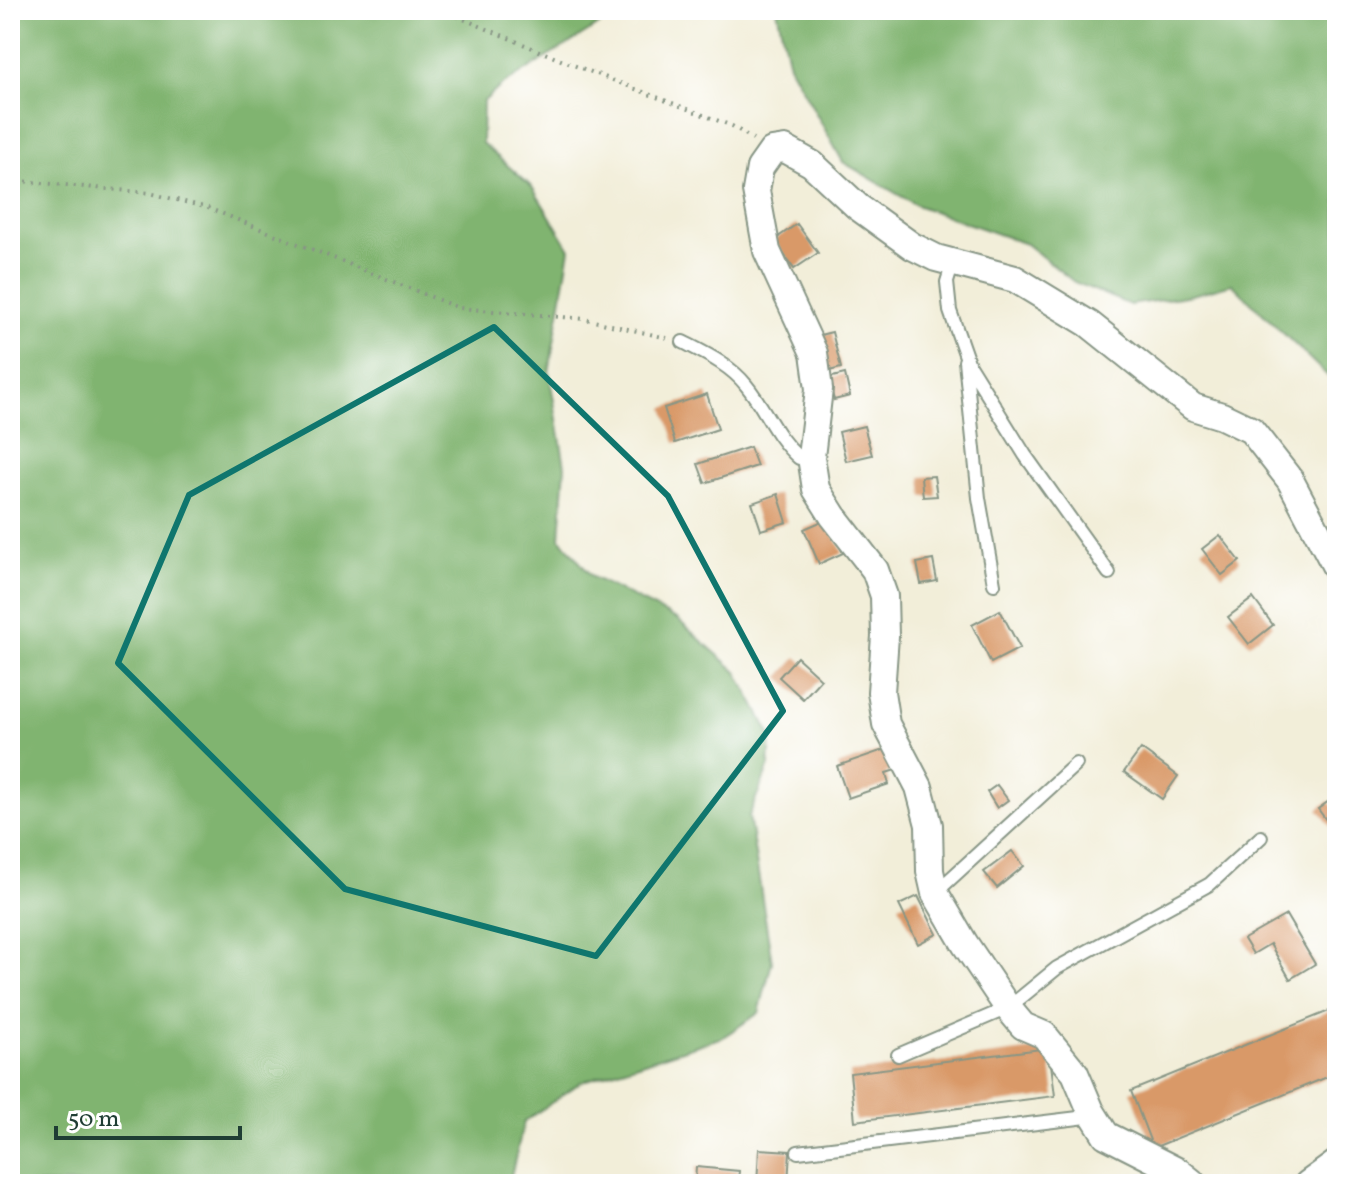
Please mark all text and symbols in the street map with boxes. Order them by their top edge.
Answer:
scale bar [56,1090,240,1140]
text: 50 m [68,1103,120,1137]

